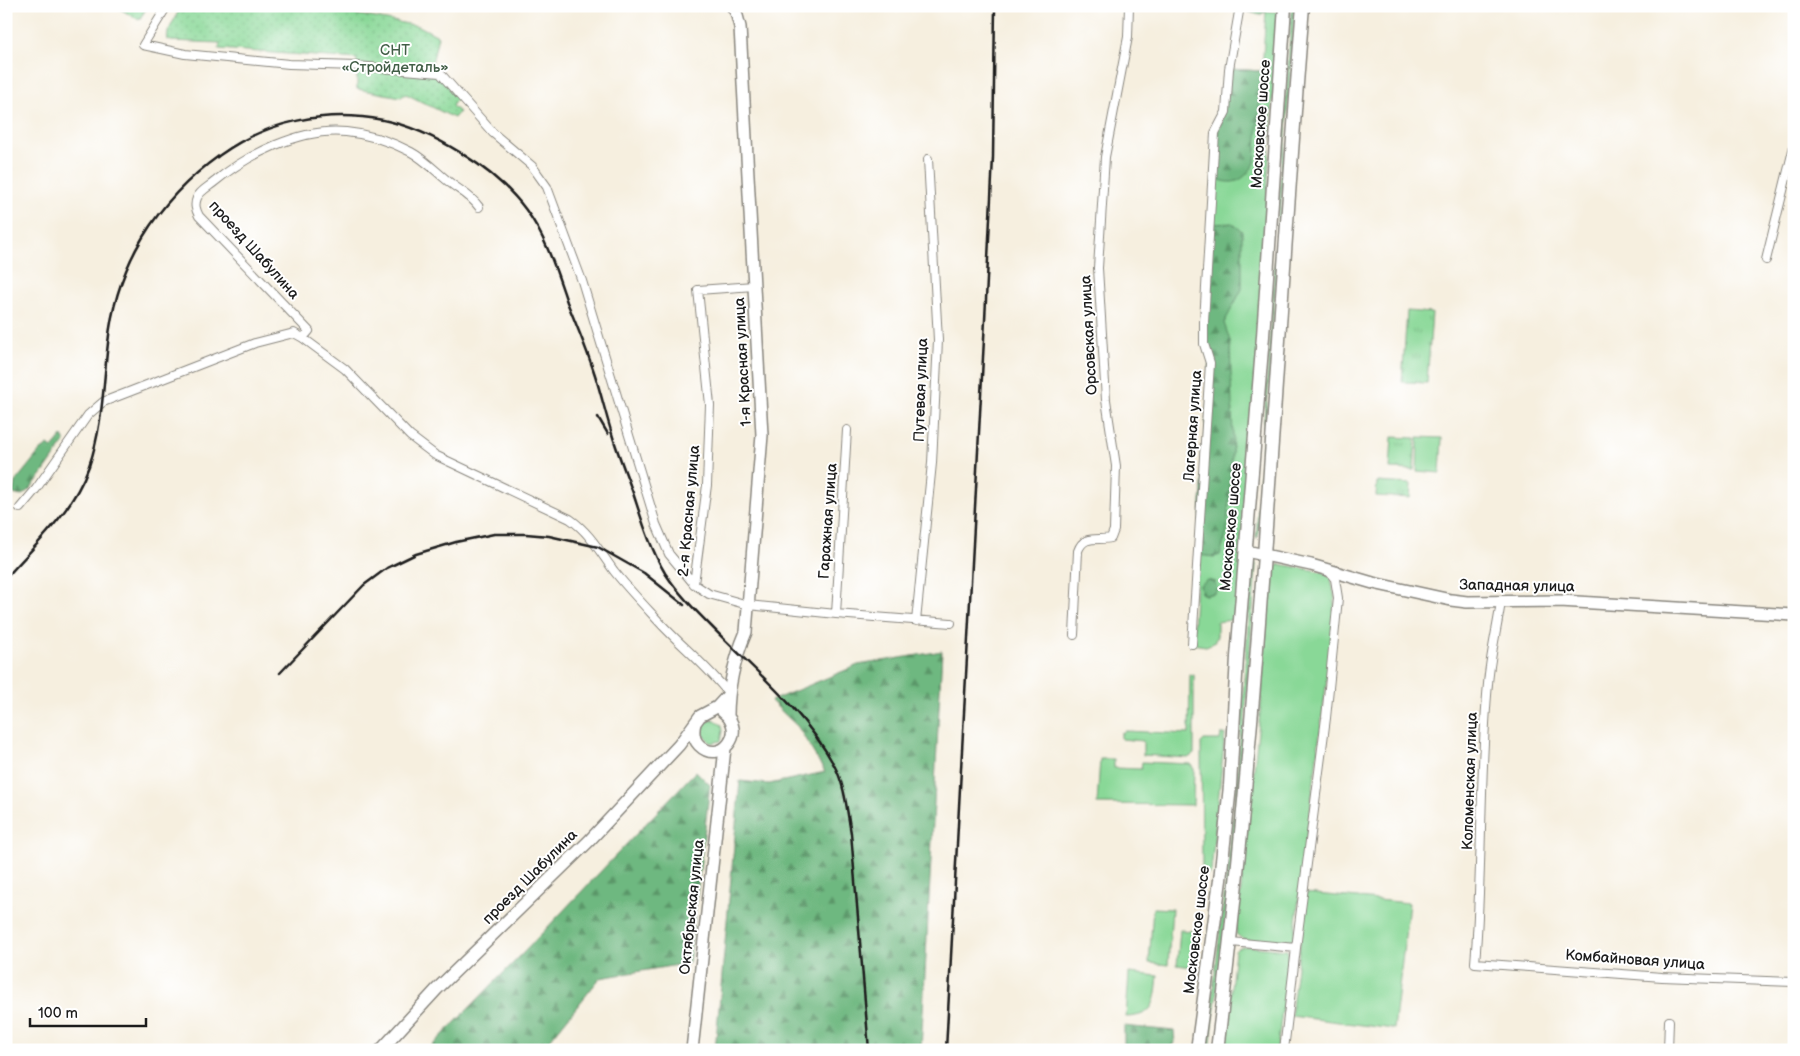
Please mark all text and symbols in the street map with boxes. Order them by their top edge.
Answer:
park label: СНТ «Стройдеталь» [341,41,449,77]
street label: Московское шоссе [1247,59,1275,189]
street label: проезд Шабулина [205,197,303,303]
street label: Орсовская улица [1076,274,1102,395]
street label: 1-я Красная улица [730,297,756,427]
street label: Путевая улица [910,338,932,442]
street label: Лагерная улица [1180,369,1206,484]
street label: 2-я Красная улица [674,444,704,578]
street label: Гаражная улица [814,462,842,580]
street label: Московское шоссе [1216,462,1246,592]
street label: Западная улица [1459,575,1575,597]
street label: Коломенская улица [1458,711,1482,850]
street label: проезд Шабулина [479,825,582,928]
street label: Октябрьская улица [675,838,709,976]
street label: Московское шоссе [1180,865,1214,995]
street label: Комбайновая улица [1565,946,1706,974]
scale bar [30,996,146,1028]
text: 100 m [38,1004,78,1023]

